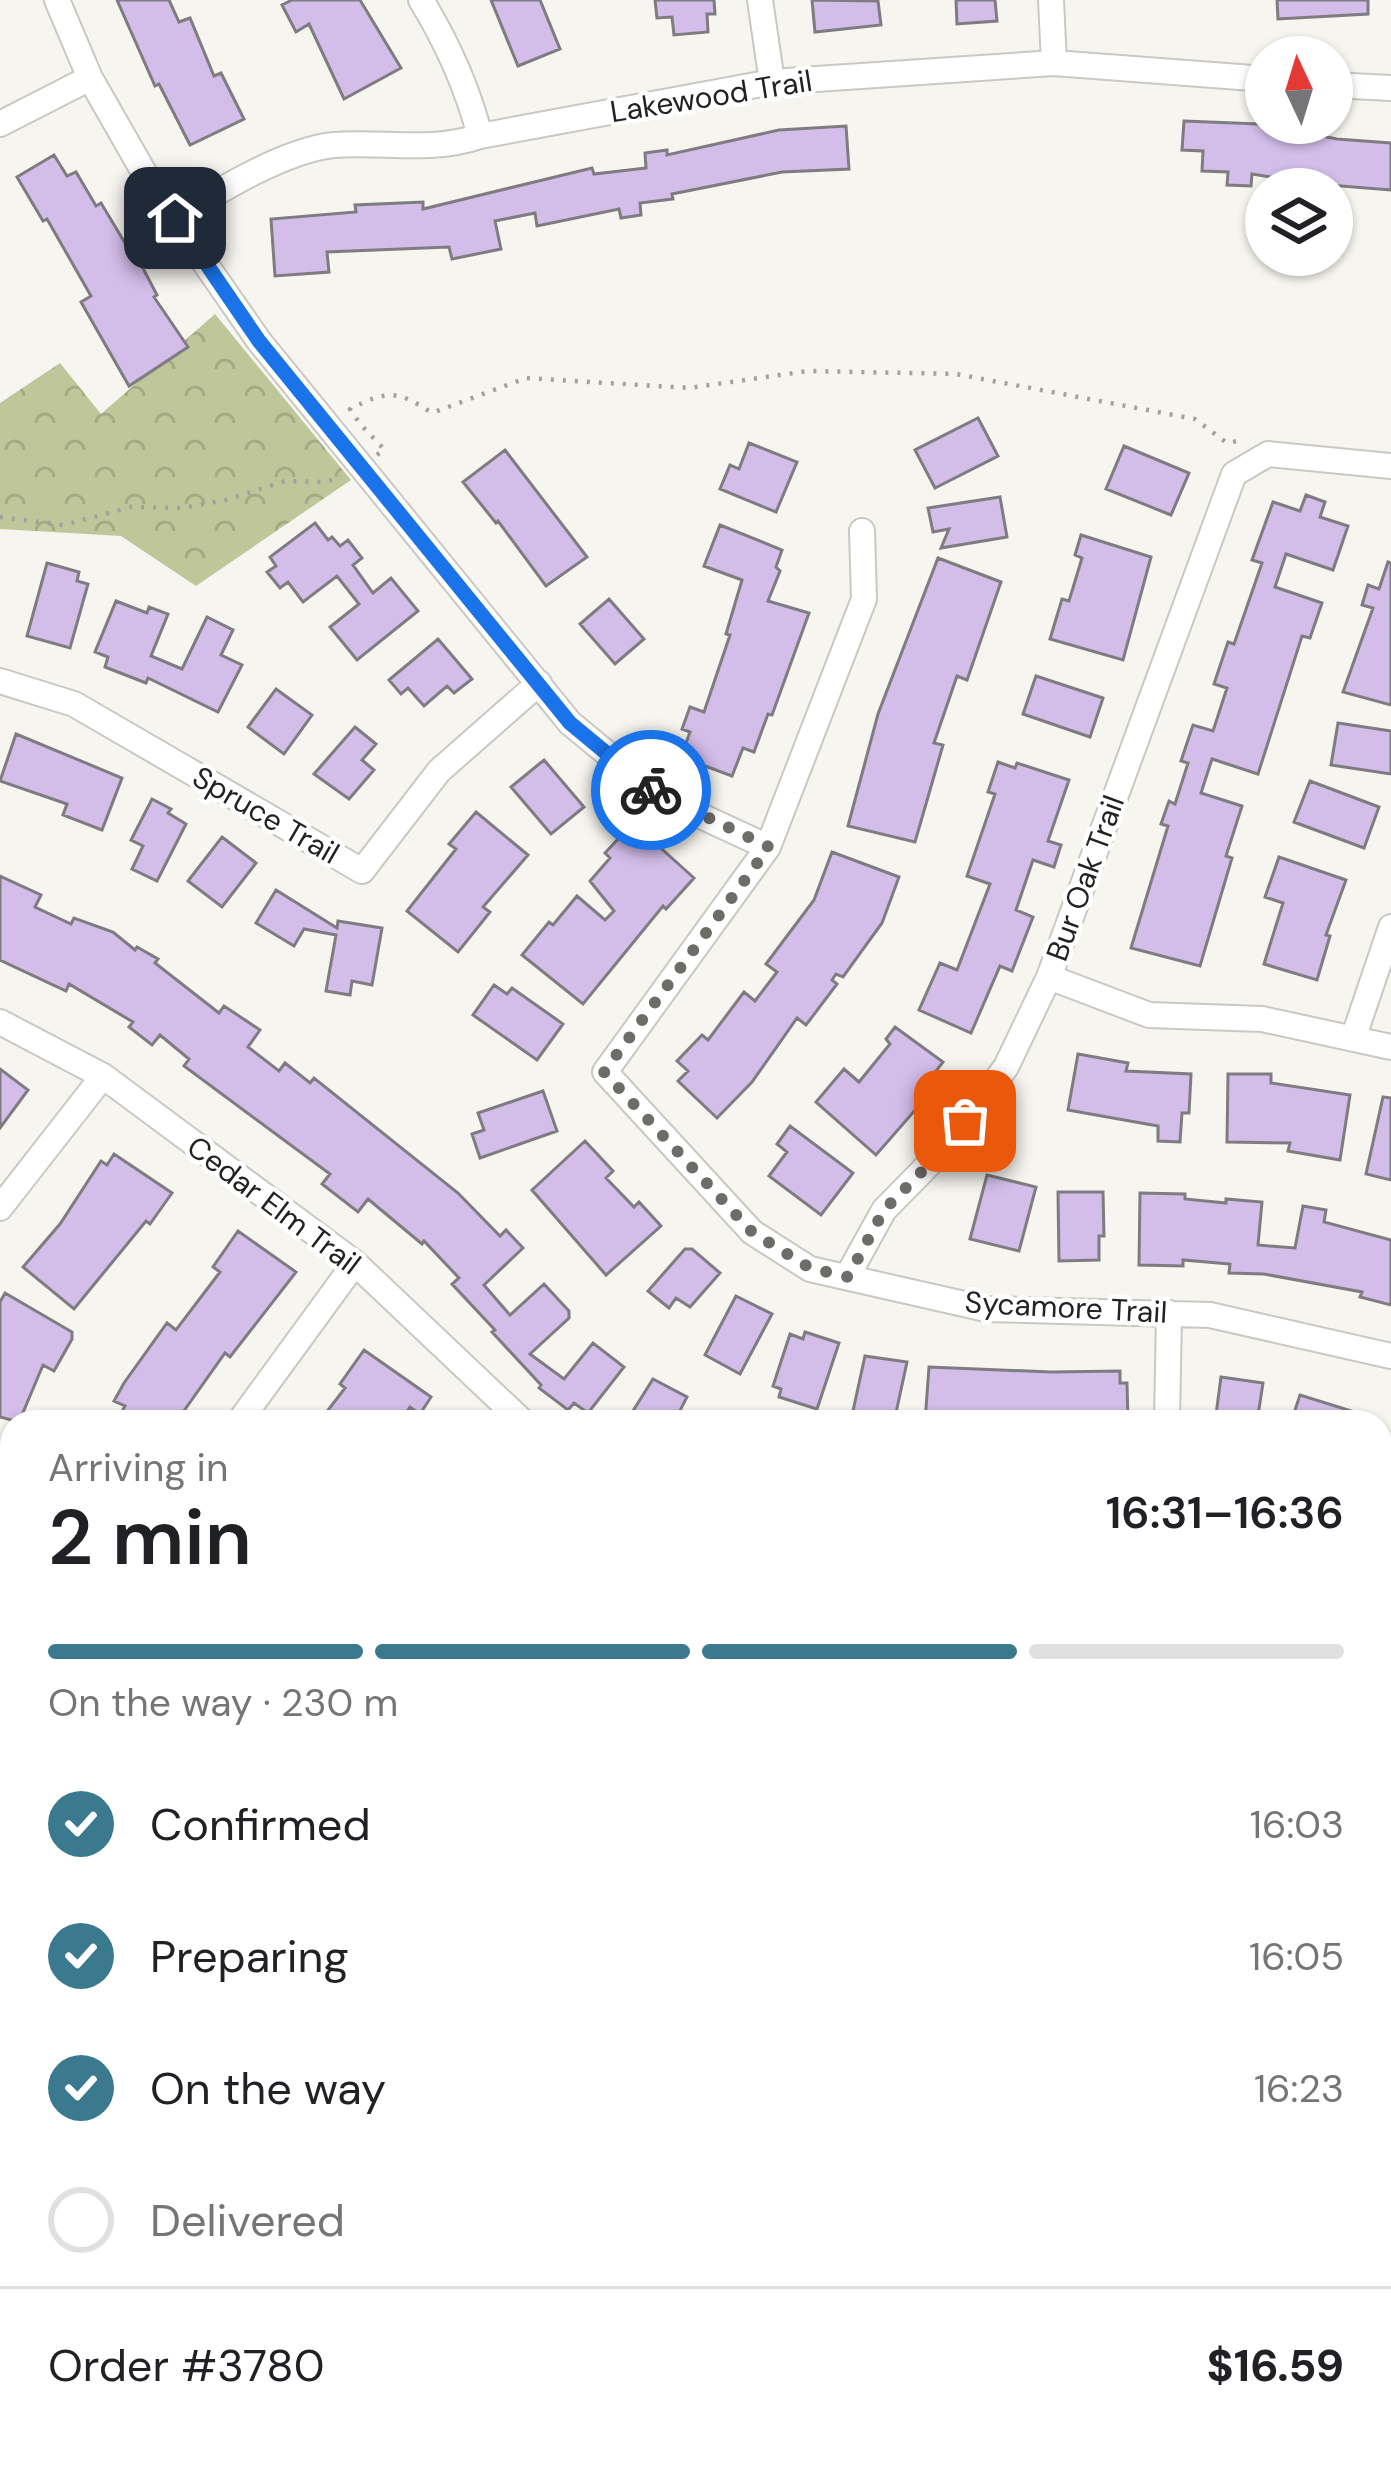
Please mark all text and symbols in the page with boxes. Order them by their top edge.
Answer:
north arrow [1245,36,1353,144]
map controls [1245,36,1353,276]
street label: Lakewood Trail [607,61,815,131]
pin [124,167,226,269]
button: layers [1245,168,1353,276]
icon: home [142,185,208,251]
courier [591,730,711,850]
street label: Spruce Trail [186,757,346,873]
icon: bike [618,757,684,823]
street label: Bur Oak Trail [1037,790,1133,966]
pin [914,1070,1016,1172]
icon: bag [932,1088,998,1154]
street label: Cedar Elm Trail [179,1127,369,1283]
street label: Sycamore Trail [964,1282,1168,1332]
text: Arriving in [48,1442,228,1493]
text: 16:31–16:36 [1106,1483,1344,1542]
text: 2 min [48,1487,252,1588]
text: On the way · 230 m [48,1677,398,1728]
icon: check [48,1791,114,1857]
text: Confirmed [150,1795,371,1854]
text: 16:03 [1250,1799,1344,1850]
icon: check [48,1923,114,1989]
text: Preparing [150,1927,349,1986]
text: 16:05 [1249,1931,1344,1982]
icon: check [48,2055,114,2121]
text: On the way [150,2059,386,2118]
text: 16:23 [1254,2063,1344,2114]
text: Delivered [150,2191,345,2250]
text: Order #3780 [48,2336,324,2395]
text: $16.59 [1207,2336,1344,2395]

